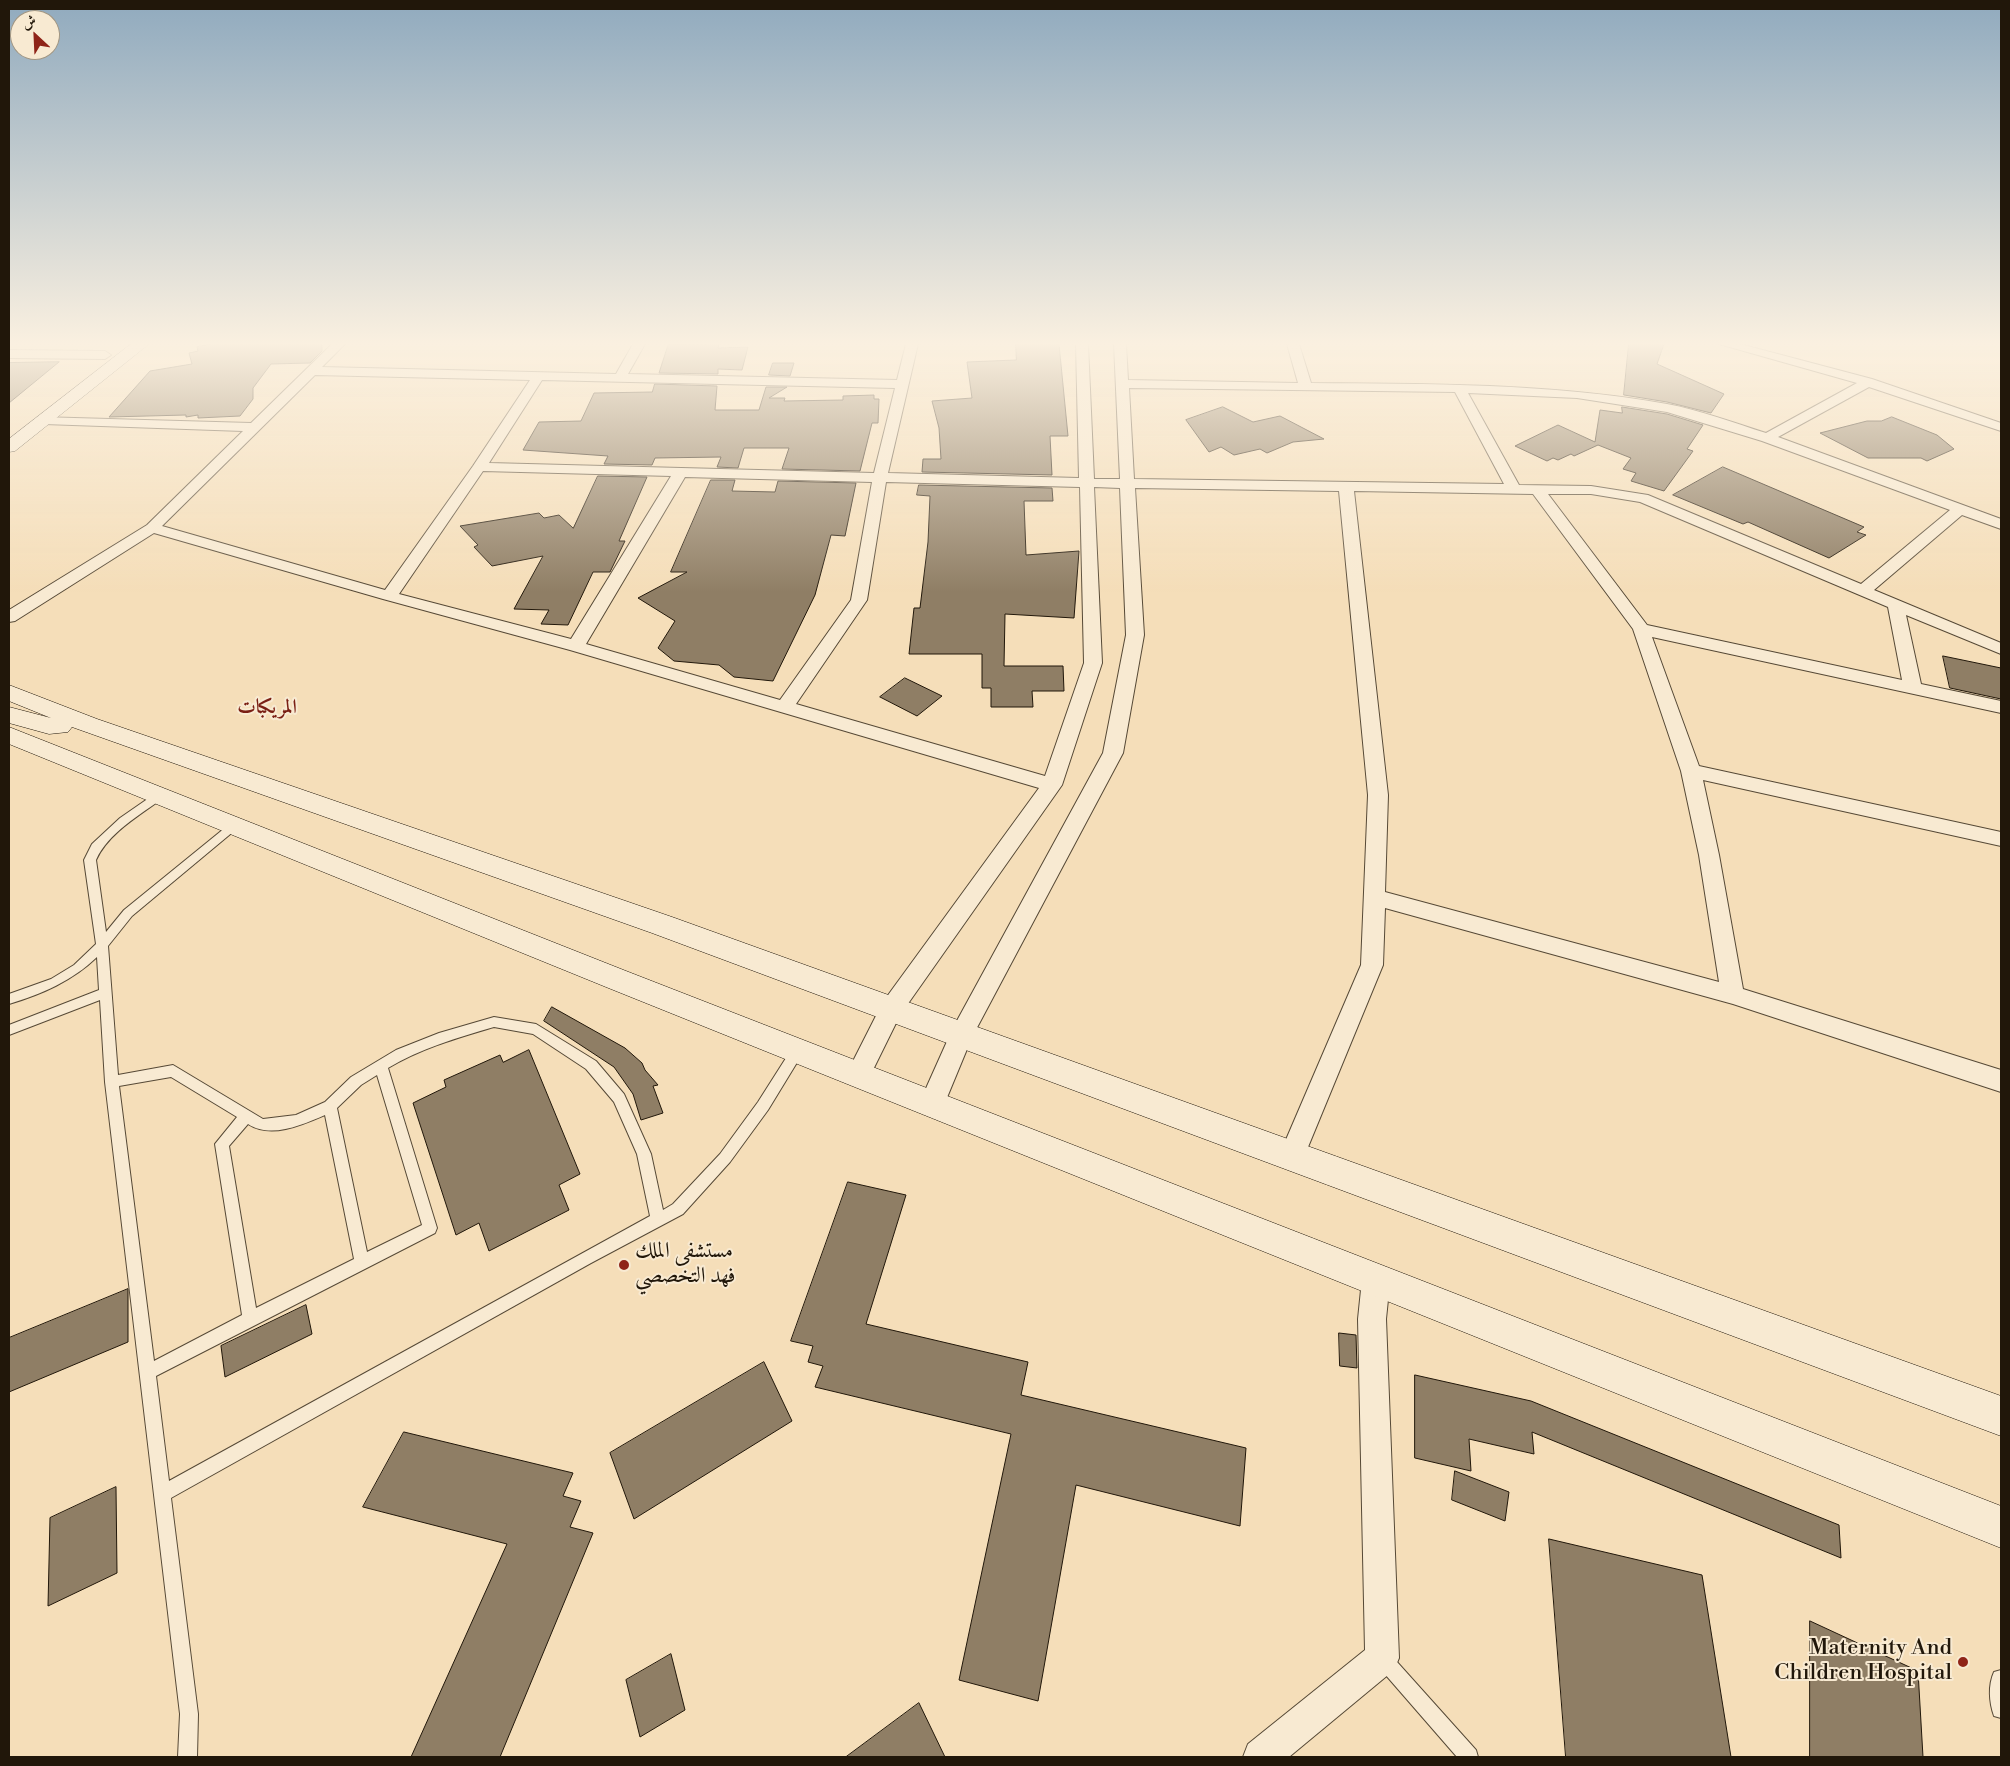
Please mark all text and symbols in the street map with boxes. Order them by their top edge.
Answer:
north arrow [10,10,60,60]
text: ش [19,11,39,33]
district label: المريكبات [237,696,297,720]
place label: مستشفى الملك فهد التخصصي [635,1239,736,1290]
marker: مستشفى الملك فهد التخصصي [617,1258,631,1272]
place label: Maternity And Children Hospital [1774,1636,1952,1688]
marker: Maternity And Children Hospital [1956,1655,1970,1669]

